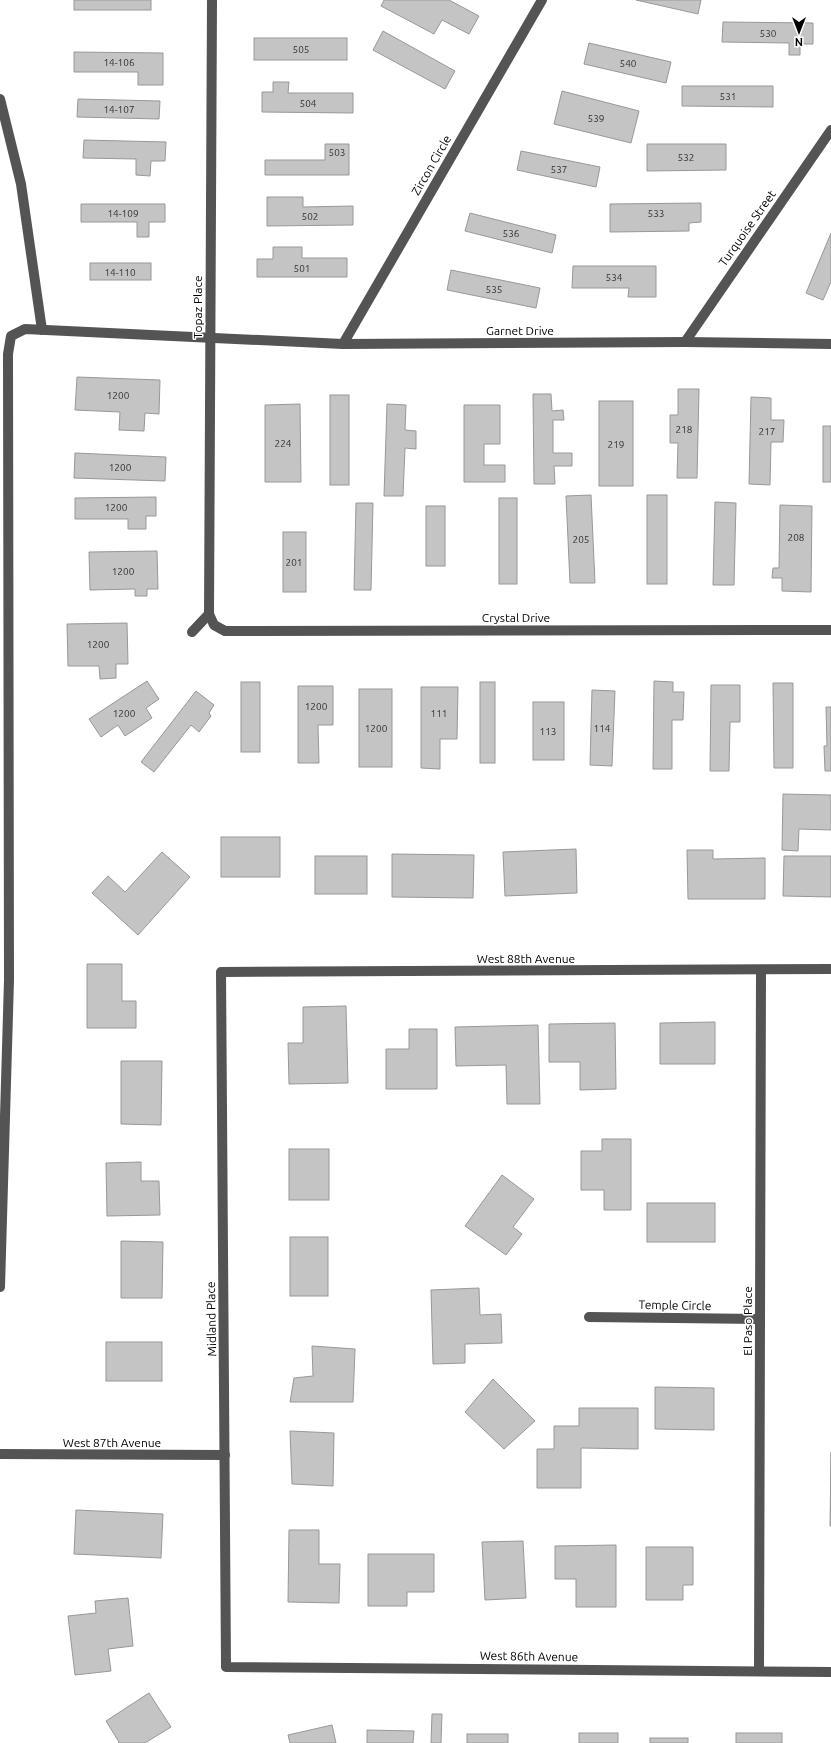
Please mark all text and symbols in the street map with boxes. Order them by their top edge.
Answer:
north arrow [779,12,819,52]
house number: 530 [760,28,777,39]
text: N [795,36,803,48]
house number: 505 [293,44,309,55]
house number: 14-106 [103,57,135,68]
house number: 540 [620,58,637,69]
house number: 531 [720,91,736,102]
house number: 504 [300,98,317,109]
house number: 14-107 [103,104,135,115]
house number: 539 [588,113,604,124]
street label: Zircon Circle [409,133,453,197]
house number: 503 [329,147,345,158]
house number: 532 [678,152,694,163]
house number: 537 [551,164,567,175]
street label: Turquoise Street [716,187,778,268]
house number: 14-109 [107,208,139,219]
house number: 533 [648,208,664,219]
house number: 502 [302,211,318,222]
house number: 536 [503,228,520,239]
house number: 501 [294,263,310,274]
house number: 14-110 [104,267,136,278]
house number: 534 [606,272,623,283]
street label: Topaz Place [191,275,204,339]
house number: 535 [486,284,502,295]
street label: Garnet Drive [486,324,554,337]
house number: 1200 [107,390,130,401]
house number: 218 [676,424,693,435]
house number: 217 [759,426,775,437]
house number: 224 [275,438,292,449]
house number: 219 [608,439,624,450]
house number: 1200 [109,462,132,473]
house number: 1200 [105,502,128,513]
house number: 208 [788,532,805,543]
house number: 205 [573,534,589,545]
house number: 201 [286,557,302,568]
house number: 1200 [112,566,135,577]
street label: Crystal Drive [482,611,550,624]
house number: 1200 [87,639,110,650]
house number: 1200 [305,701,328,712]
house number: 1200 [113,708,136,719]
house number: 111 [431,708,447,719]
house number: 1200 [365,723,388,734]
house number: 114 [594,723,611,734]
house number: 113 [540,726,556,737]
street label: West 88th Avenue [477,952,575,965]
street label: Midland Place [204,1281,218,1357]
street label: El Paso Place [741,1286,754,1356]
street label: Temple Circle [639,1298,711,1312]
street label: West 87th Avenue [63,1436,161,1449]
street label: West 86th Avenue [480,1649,578,1663]

